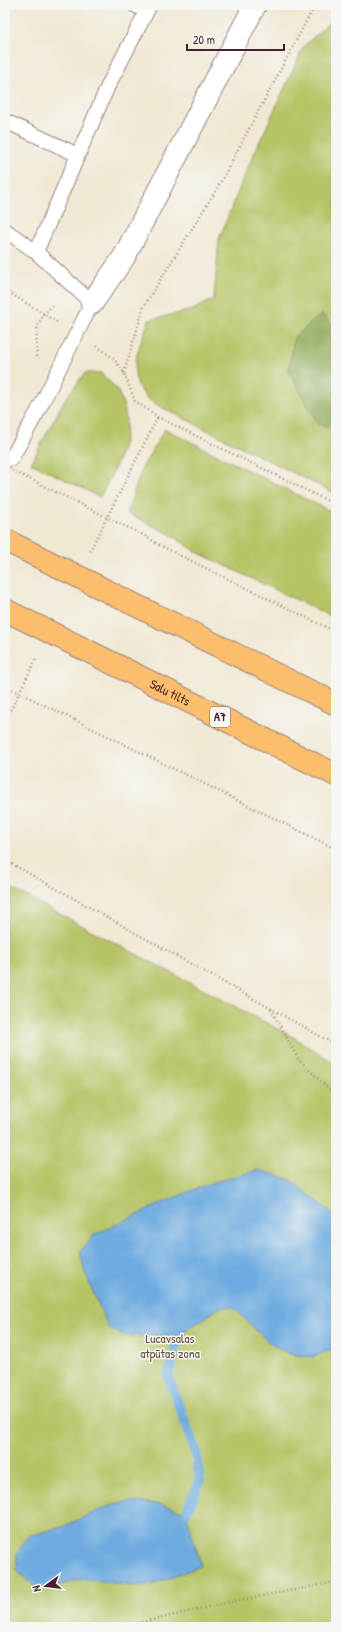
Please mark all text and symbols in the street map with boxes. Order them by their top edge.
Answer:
scale bar [187,26,284,52]
text: 20 m [193,31,215,48]
street label: Salu tilts [147,674,193,710]
road number: A7 [210,707,230,727]
park label: Lucavsalas atpūtas zona [140,1329,200,1362]
north arrow [26,1566,66,1606]
text: N [29,1584,44,1593]

